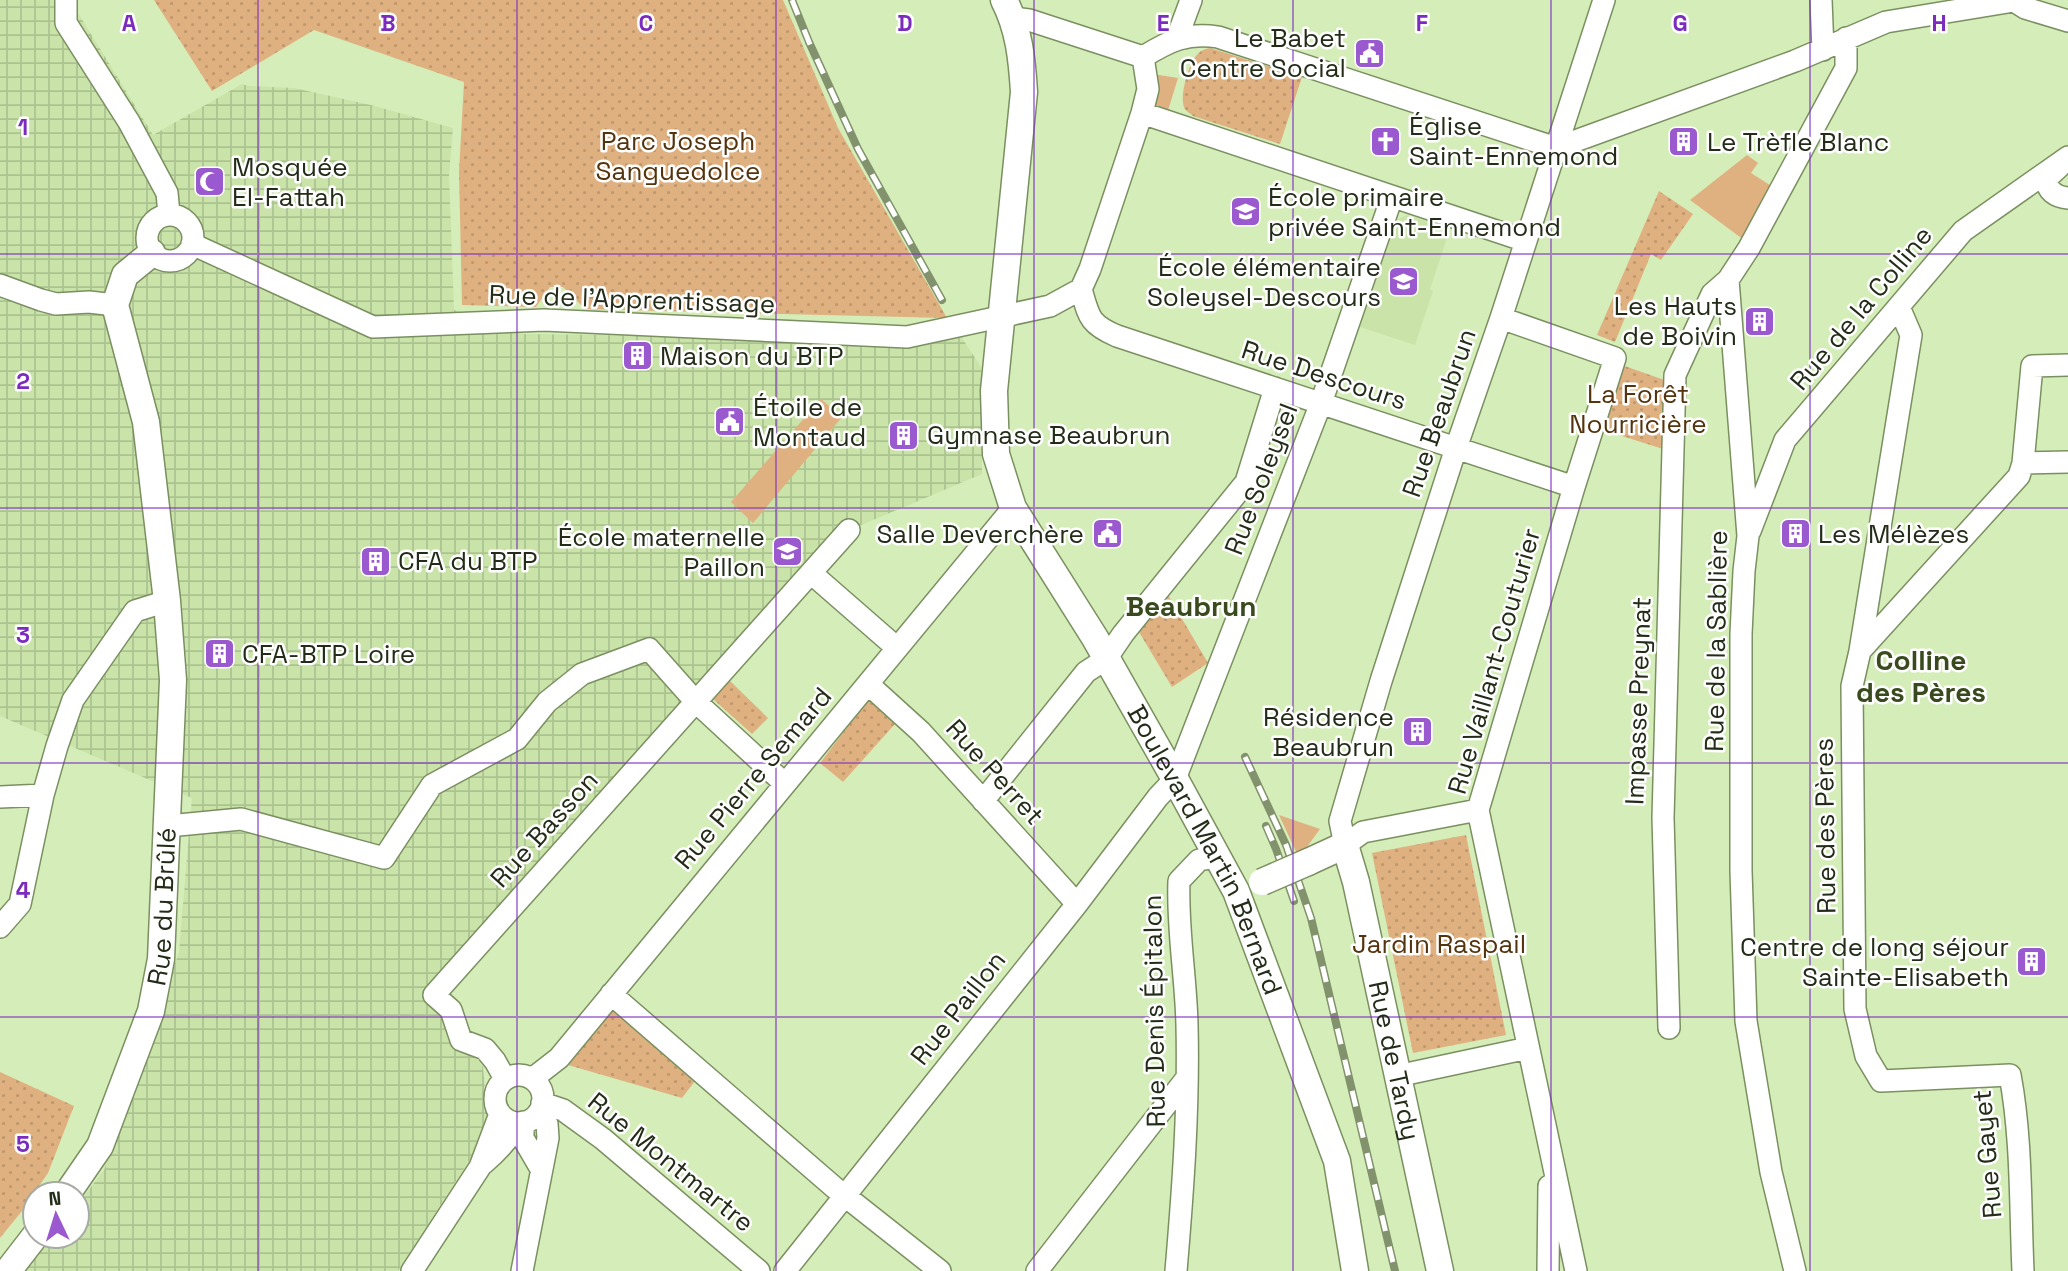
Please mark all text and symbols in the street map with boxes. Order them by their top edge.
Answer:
text: A [122,8,137,38]
text: B [380,8,396,38]
text: C [639,8,653,38]
text: D [897,8,913,38]
text: E [1157,8,1169,38]
text: F [1416,8,1428,38]
text: G [1672,8,1688,38]
text: H [1931,8,1947,38]
place label: Le Babet Centre Social [1180,21,1346,85]
public building icon: Le Babet Centre Social [1352,36,1386,70]
place label: Église Saint-Ennemond [1409,109,1618,173]
text: 1 [18,112,28,142]
park label: Parc Joseph Sanguedolce [596,124,760,188]
church icon: Église Saint-Ennemond [1369,124,1403,158]
building icon: Le Trèfle Blanc [1667,125,1701,159]
place label: Le Trèfle Blanc [1707,125,1889,159]
place label: Mosquée El-Fattah [232,150,348,214]
mosque icon: Mosquée El-Fattah [192,165,226,199]
place label: École primaire privée Saint-Ennemond [1268,180,1561,244]
school or university icon: École primaire privée Saint-Ennemond [1228,195,1262,229]
street label: Rue de la Colline [1782,219,1940,397]
place label: École élémentaire Soleysel-Descours [1147,250,1381,314]
school or university icon: École élémentaire Soleysel-Descours [1387,265,1421,299]
street label: Rue de l'Apprentissage [488,277,776,321]
place label: Les Hauts de Boivin [1614,289,1737,353]
building icon: Les Hauts de Boivin [1743,304,1777,338]
street label: Rue Beaubrun [1394,324,1484,502]
street label: Rue Descours [1237,332,1411,418]
building icon: Maison du BTP [620,339,654,373]
place label: Maison du BTP [660,339,843,373]
text: 2 [16,366,30,396]
park label: La Forêt Nourricière [1569,377,1707,441]
place label: Étoile de Montaud [753,390,866,454]
street label: Rue Soleysel [1217,398,1305,560]
public building icon: Étoile de Montaud [713,405,747,439]
building icon: Gymnase Beaubrun [887,418,921,452]
place label: Gymnase Beaubrun [927,418,1171,452]
place label: Salle Deverchère [876,517,1084,551]
public building icon: Salle Deverchère [1090,517,1124,551]
building icon: Les Mélèzes [1778,517,1812,551]
place label: Les Mélèzes [1818,517,1969,551]
place label: École maternelle Paillon [558,520,765,584]
street label: Rue Vaillant-Couturier [1440,524,1548,798]
street label: Rue de la Sablière [1697,530,1735,752]
school or university icon: École maternelle Paillon [771,535,805,569]
building icon: CFA du BTP [358,544,392,578]
place label: CFA du BTP [398,544,537,578]
district label: Beaubrun [1125,588,1257,624]
street label: Impasse Preynat [1617,596,1659,806]
text: 3 [16,620,30,650]
building icon: CFA-BTP Loire [202,637,236,671]
place label: CFA-BTP Loire [242,637,415,671]
district label: Colline des Pères [1856,642,1986,710]
street label: Rue Pierre Semard [667,680,839,876]
street label: Boulevard Martin Bernard [1119,699,1290,999]
place label: Résidence Beaubrun [1263,700,1394,764]
street label: Rue Perret [939,712,1051,832]
building icon: Résidence Beaubrun [1400,715,1434,749]
street label: Rue des Pères [1806,738,1844,914]
street label: Rue Basson [483,763,605,895]
street label: Rue du Brûlé [139,827,184,988]
text: 4 [16,875,31,905]
street label: Rue Denis Épitalon [1135,894,1173,1128]
park label: Jardin Raspail [1352,927,1526,961]
place label: Centre de long séjour Sainte-Elisabeth [1740,930,2009,994]
street label: Rue Paillon [903,944,1013,1072]
building icon: Centre de long séjour Sainte-Elisabeth [2015,945,2049,979]
street label: Rue de Tardy [1361,978,1428,1144]
street label: Rue Montmartre [581,1085,761,1239]
street label: Rue Gayet [1964,1088,2010,1220]
text: 5 [16,1129,30,1159]
north arrow [21,1180,91,1250]
text: N [48,1186,62,1211]

